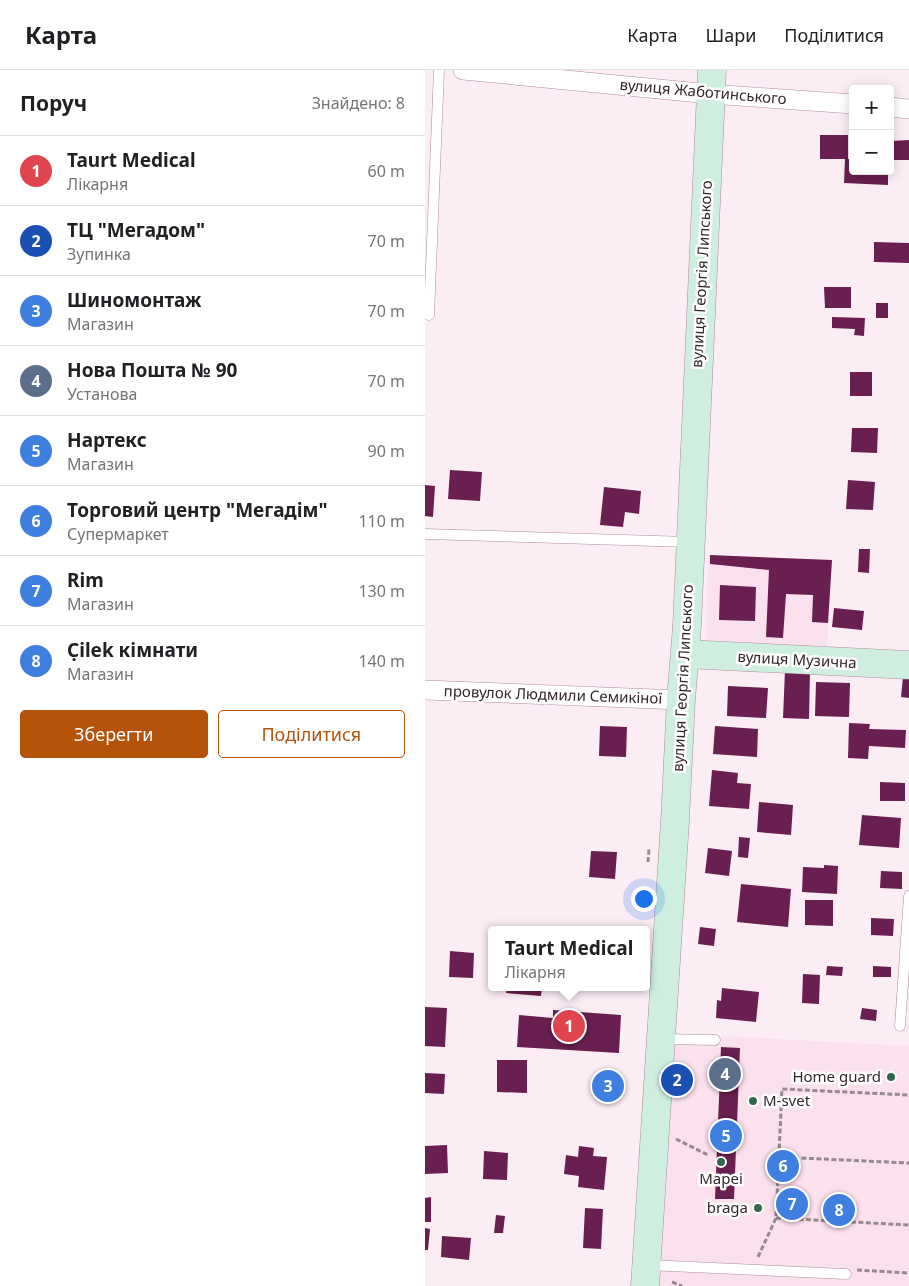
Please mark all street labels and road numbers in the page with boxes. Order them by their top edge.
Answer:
street label: вулиця Жаботинського [619,74,787,108]
street label: вулиця Георгія Липського [686,180,716,368]
street label: вулиця Георгія Липського [667,584,697,772]
street label: вулиця Музична [737,646,857,672]
street label: провулок Людмили Семикіної [443,680,663,708]

